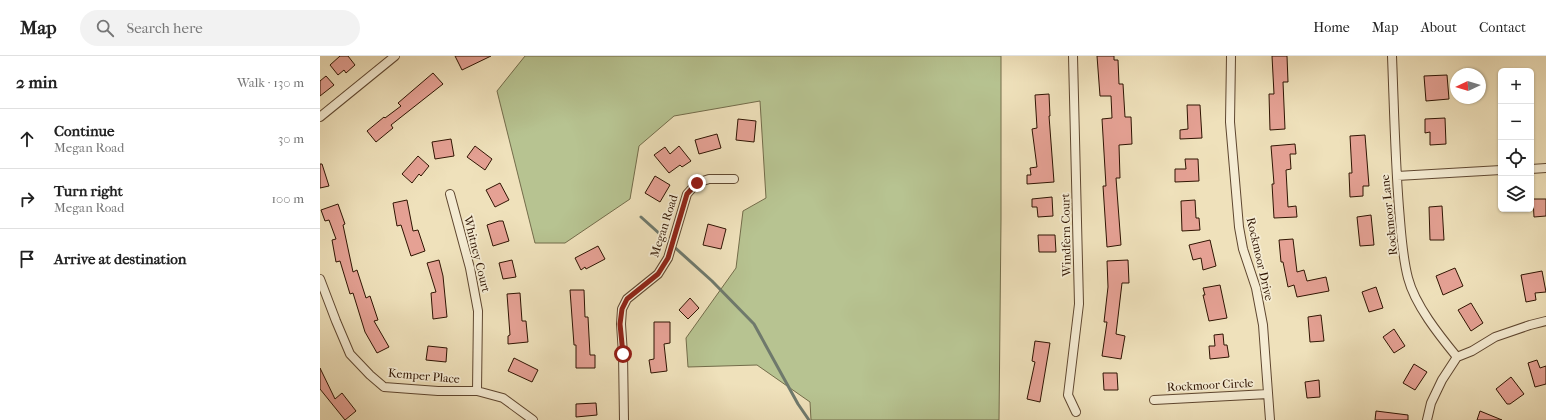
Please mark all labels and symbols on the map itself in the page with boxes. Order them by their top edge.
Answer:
north arrow [1450,68,1486,104]
route end [688,174,706,192]
street label: Rockmoor Lane [1378,174,1400,256]
street label: Megan Road [647,192,681,259]
street label: Windfern Court [1058,192,1074,278]
street label: Whitney Court [461,213,493,294]
street label: Rockmoor Drive [1244,216,1276,302]
route start [614,345,632,363]
street label: Kemper Place [388,366,460,386]
street label: Rockmoor Circle [1166,376,1254,394]

